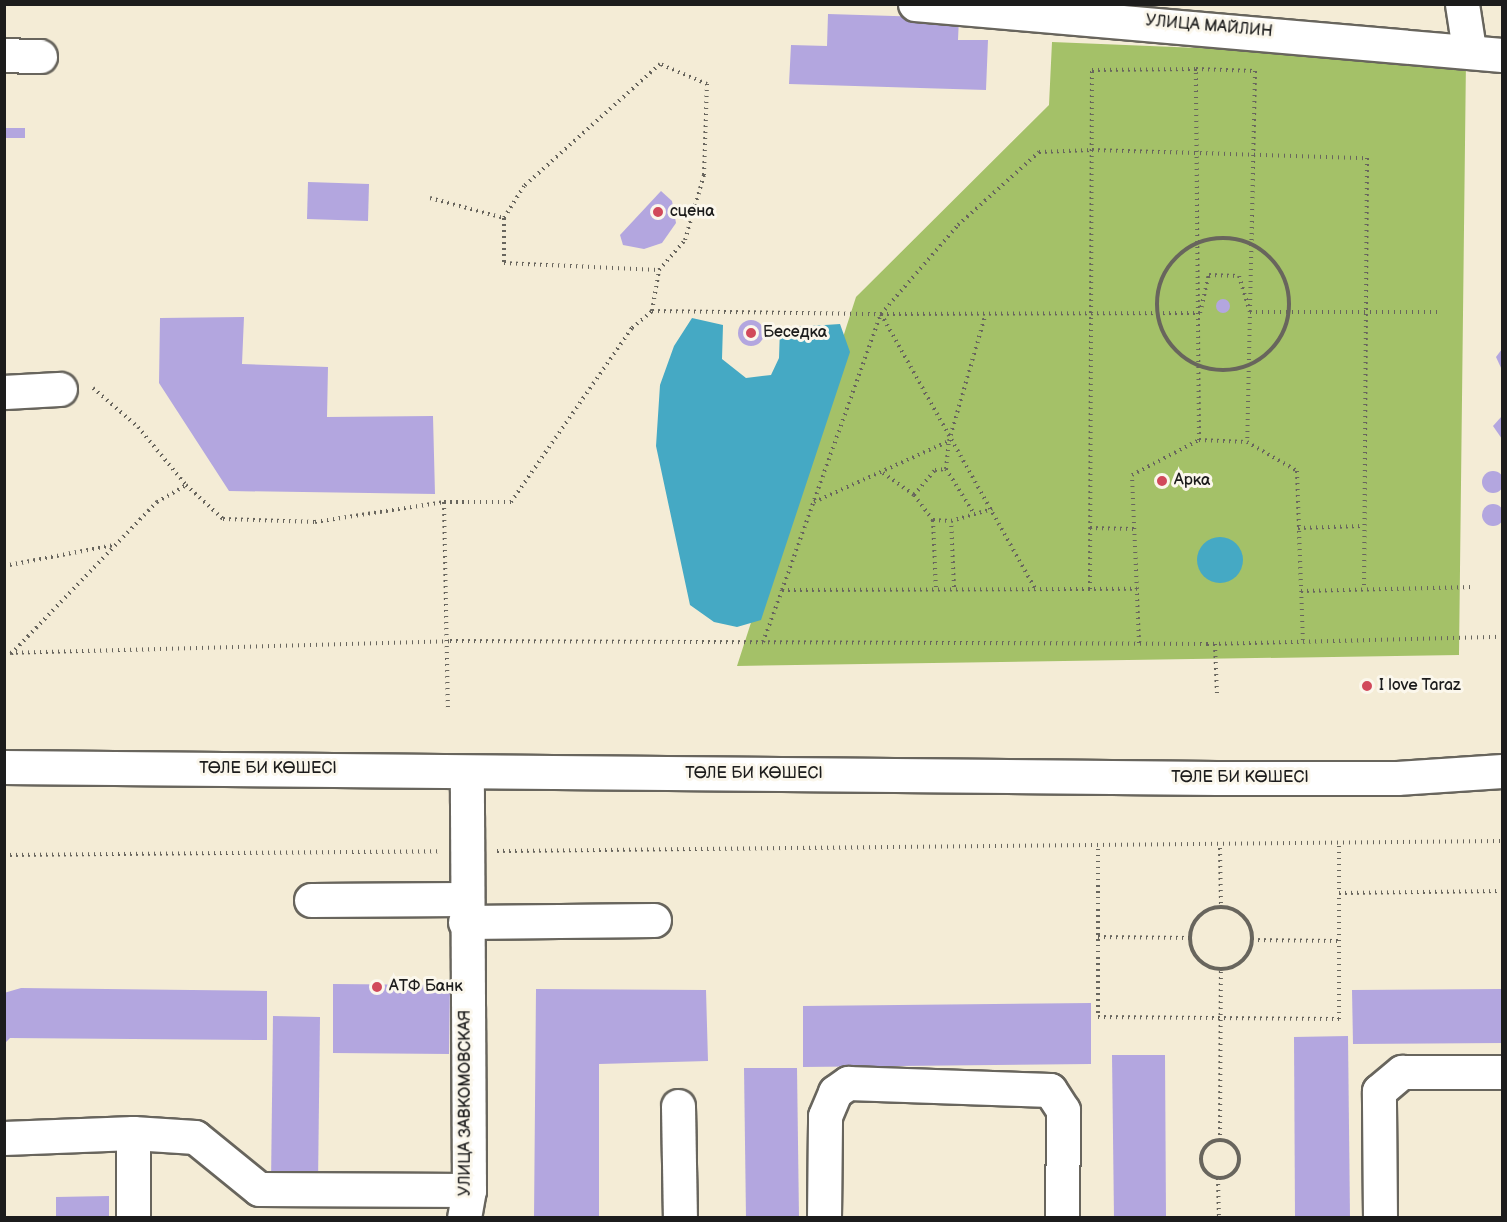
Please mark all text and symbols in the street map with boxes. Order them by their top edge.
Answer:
street label: УЛИЦА МАЙЛИН [1145,12,1273,42]
place label: сцена [670,202,715,222]
marker: сцена [651,205,665,219]
place label: Беседка [763,323,827,343]
marker: Беседка [744,326,758,340]
place label: Арка [1174,471,1210,491]
marker: Арка [1155,474,1169,488]
place label: I love Taraz [1379,676,1461,696]
marker: I love Taraz [1360,679,1374,693]
street label: ТӨЛЕ БИ КӨШЕСІ [199,759,337,779]
street label: ТӨЛЕ БИ КӨШЕСІ [685,764,823,784]
street label: ТӨЛЕ БИ КӨШЕСІ [1171,768,1309,788]
place label: АТФ Банк [389,977,463,997]
marker: АТФ Банк [370,980,384,994]
street label: УЛИЦА ЗАВКОМОВСКАЯ [456,1010,476,1196]

